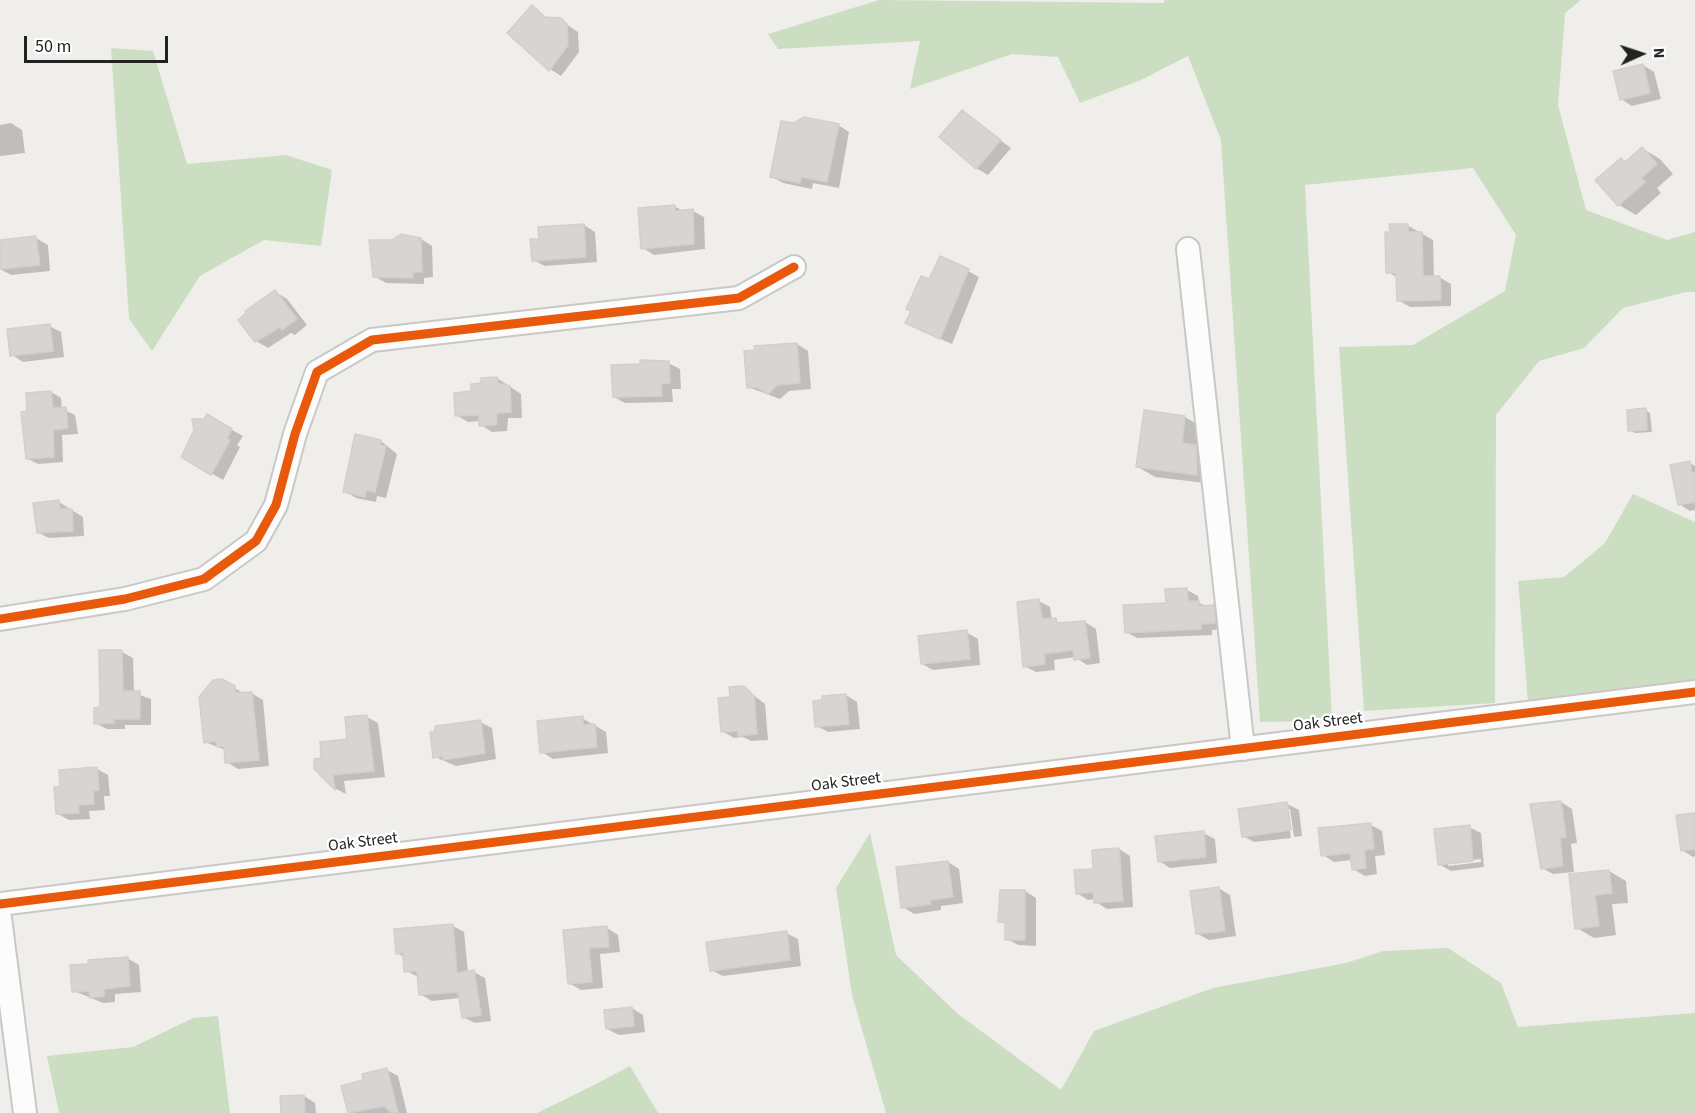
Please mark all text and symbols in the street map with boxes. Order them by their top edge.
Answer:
scale bar [27,24,171,62]
north arrow [1611,24,1671,84]
text: 50 m [35,34,71,59]
text: N [1648,47,1670,59]
street label: Oak Street [1292,709,1364,737]
street label: Oak Street [810,769,882,797]
street label: Oak Street [327,829,399,857]

